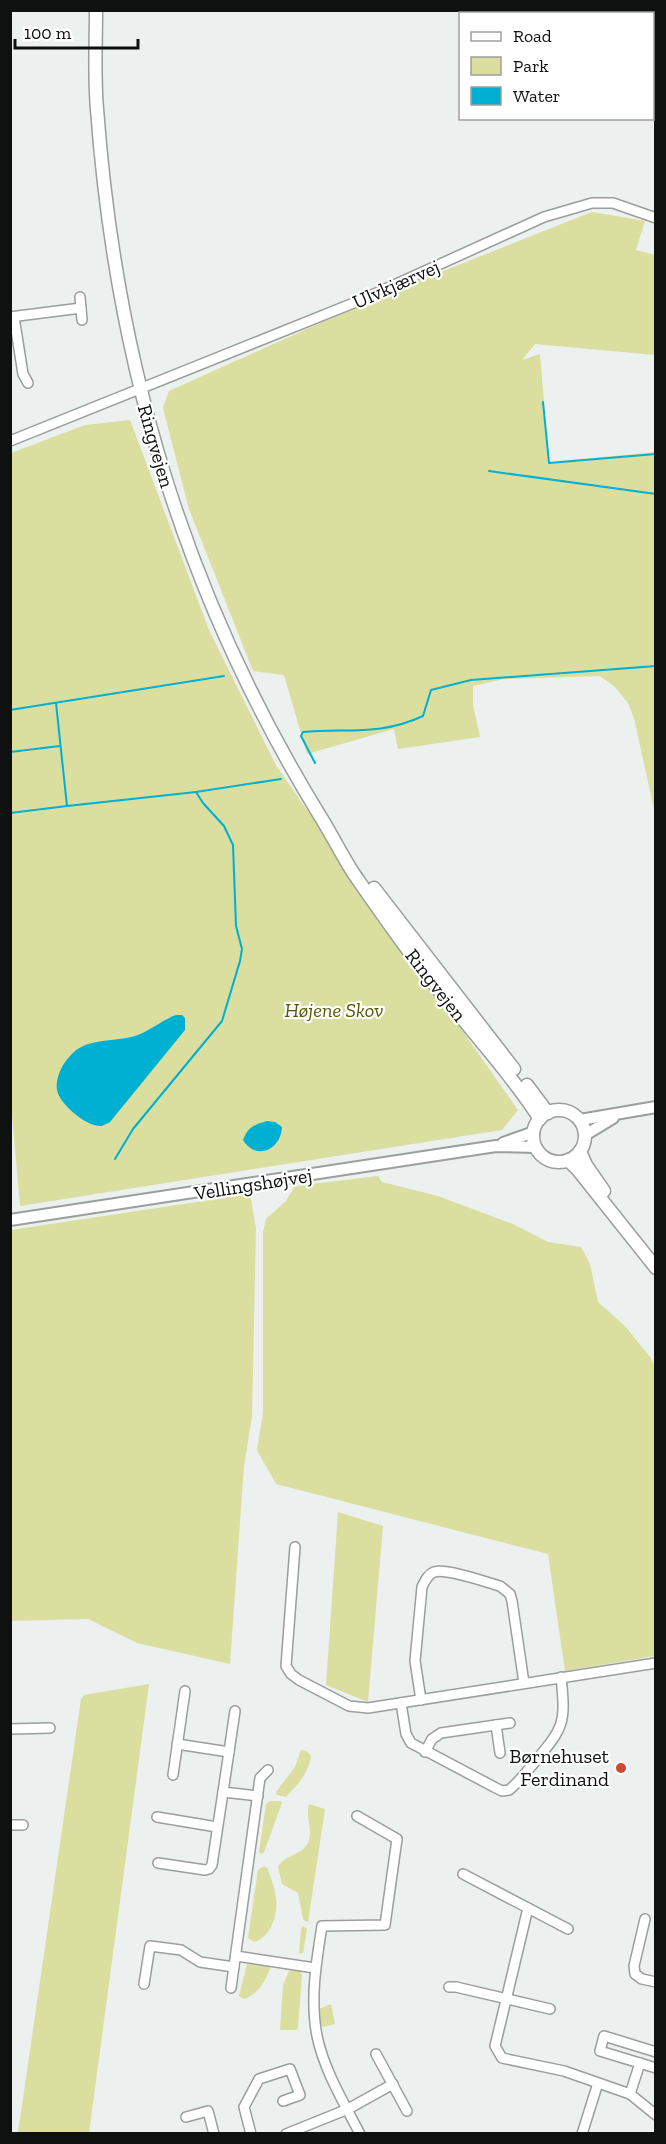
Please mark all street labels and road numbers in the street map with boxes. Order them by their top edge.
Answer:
street label: Ulvkjærvej [349,254,443,314]
street label: Ringvejen [133,402,179,491]
street label: Ringvejen [400,944,472,1027]
street label: Vellingshøjvej [191,1163,314,1205]

